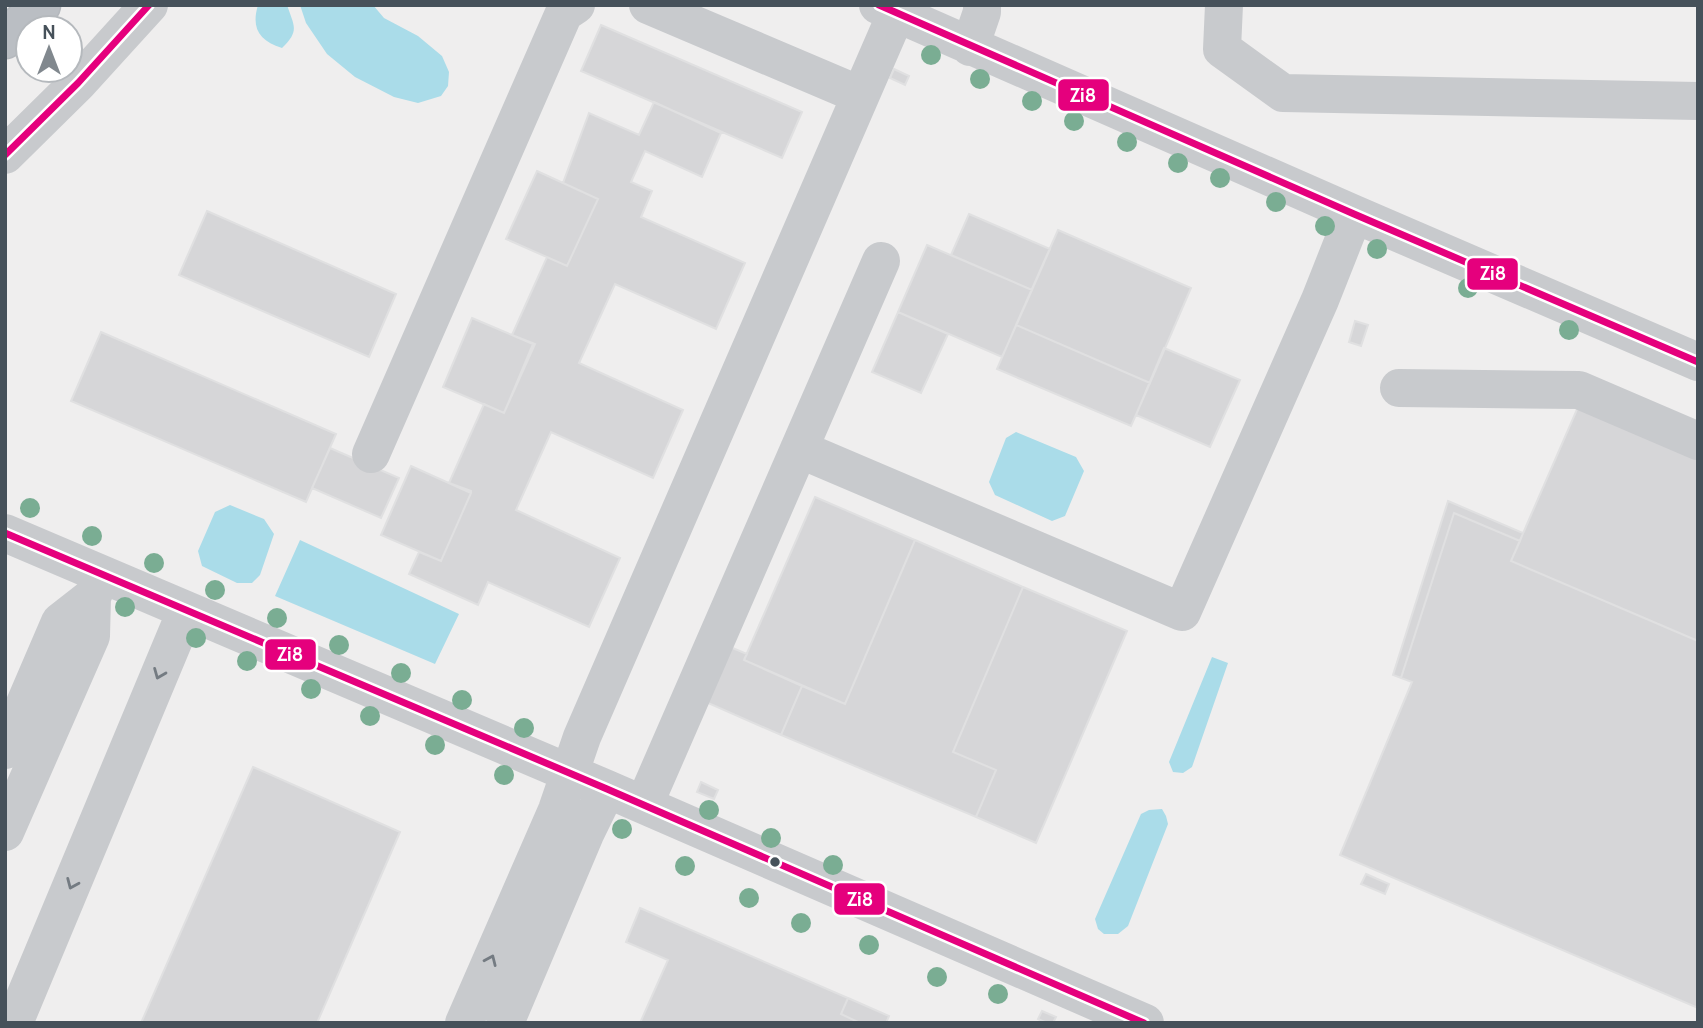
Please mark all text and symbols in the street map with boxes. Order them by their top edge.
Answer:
north arrow [14,14,84,84]
text: N [42,21,56,44]
line badge: Zi8 [1057,78,1110,112]
text: Zi8 [1070,84,1096,107]
line badge: Zi8 [1466,257,1519,291]
text: Zi8 [1480,262,1506,285]
line badge: Zi8 [264,638,317,671]
text: Zi8 [277,643,303,666]
one-way arrow [154,667,168,679]
unlabelled marker [768,855,782,869]
one-way arrow [67,877,81,889]
line badge: Zi8 [833,882,886,916]
text: Zi8 [847,888,873,911]
one-way arrow [483,955,497,967]

